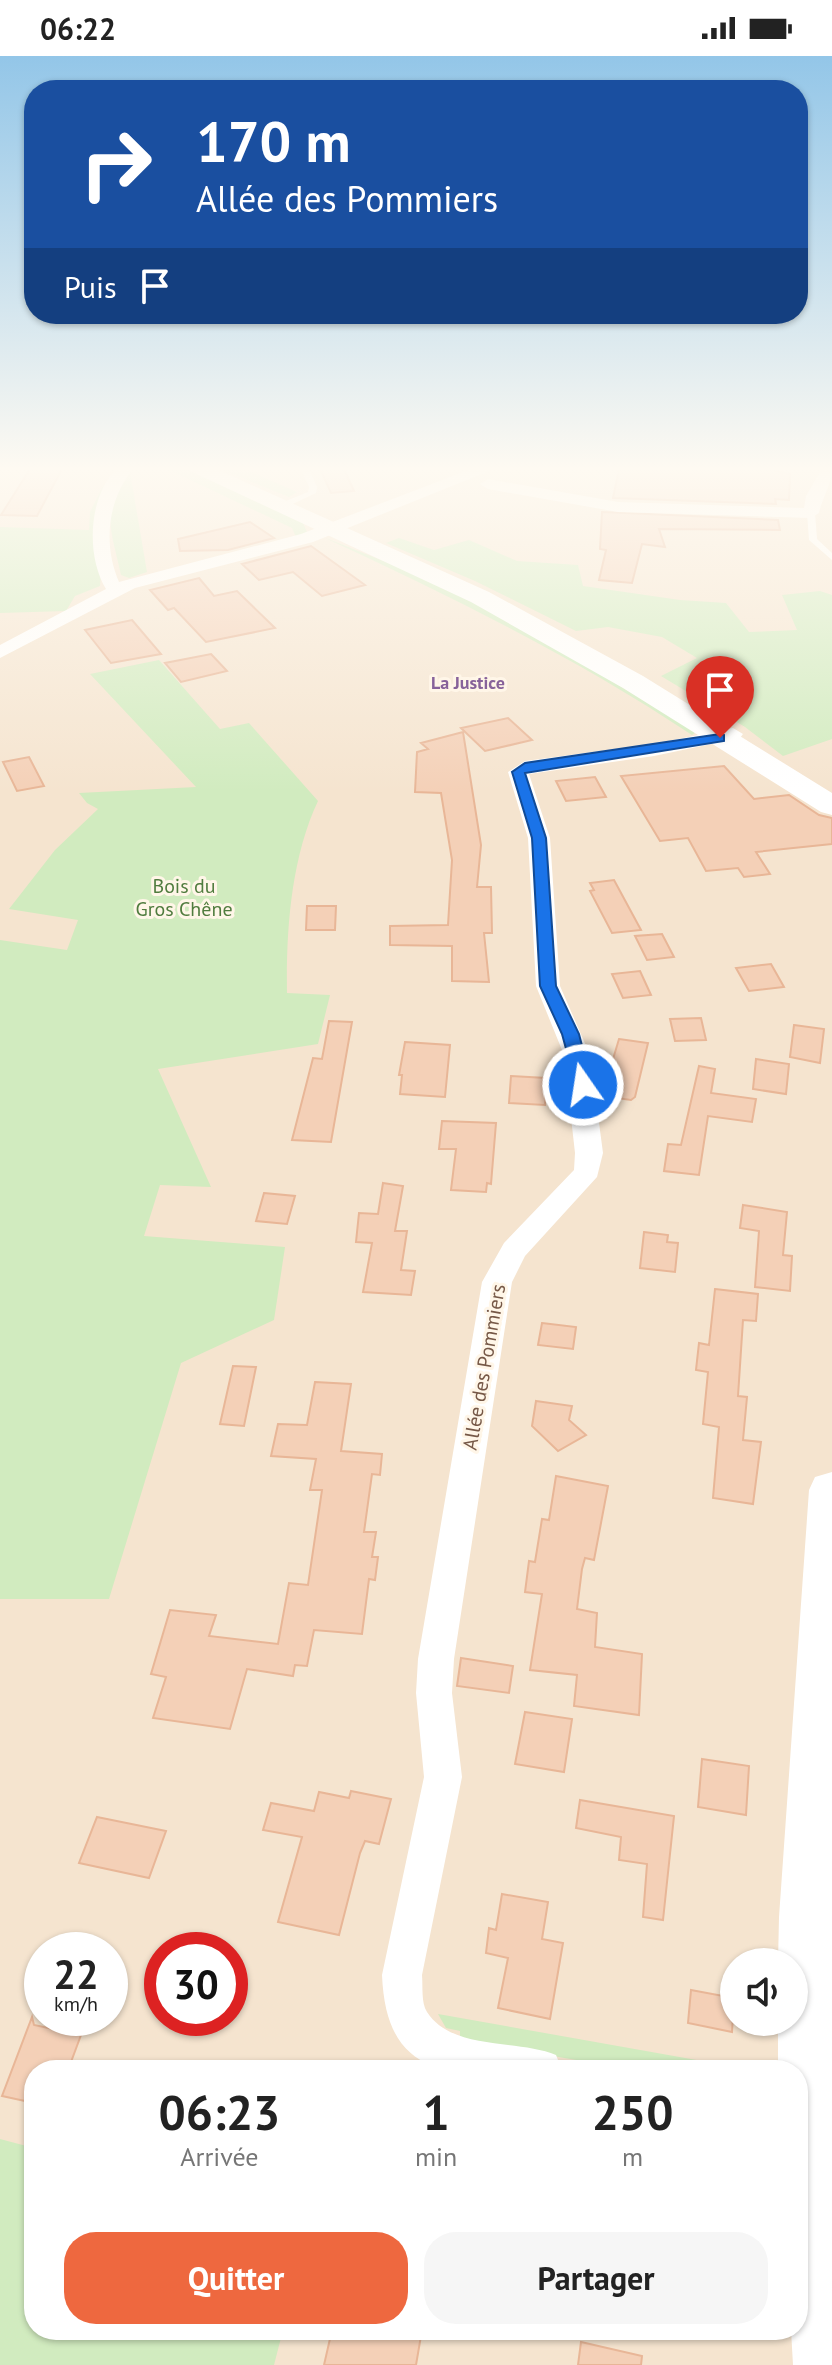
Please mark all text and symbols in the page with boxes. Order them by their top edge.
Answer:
text: 06:22 [40,9,116,48]
text: 170 m [196,105,351,177]
icon: right [64,112,168,216]
text: Allée des Pommiers [196,175,498,222]
icon: arrive [133,264,177,308]
text: Puis [64,267,117,306]
pin [686,656,754,738]
icon: arrive [698,668,742,712]
district label: La Justice [431,671,505,694]
park label: Bois du Gros Chêne [135,873,233,922]
position arrow [541,1043,625,1127]
street label: Allée des Pommiers [457,1282,511,1452]
speed limit sign: 30 [144,1932,248,2036]
text: 22 [53,1948,99,2000]
map controls [720,1948,808,2036]
button: sound [720,1948,808,2036]
text: km/h [54,1991,98,2017]
text: 06:23 [159,2081,280,2143]
text: 1 [422,2081,450,2143]
text: 250 [592,2081,673,2143]
text: Arrivée [180,2140,259,2173]
text: min [415,2140,457,2173]
text: m [622,2140,643,2173]
button: Quitter [64,2232,408,2324]
button: Partager [424,2232,768,2324]

